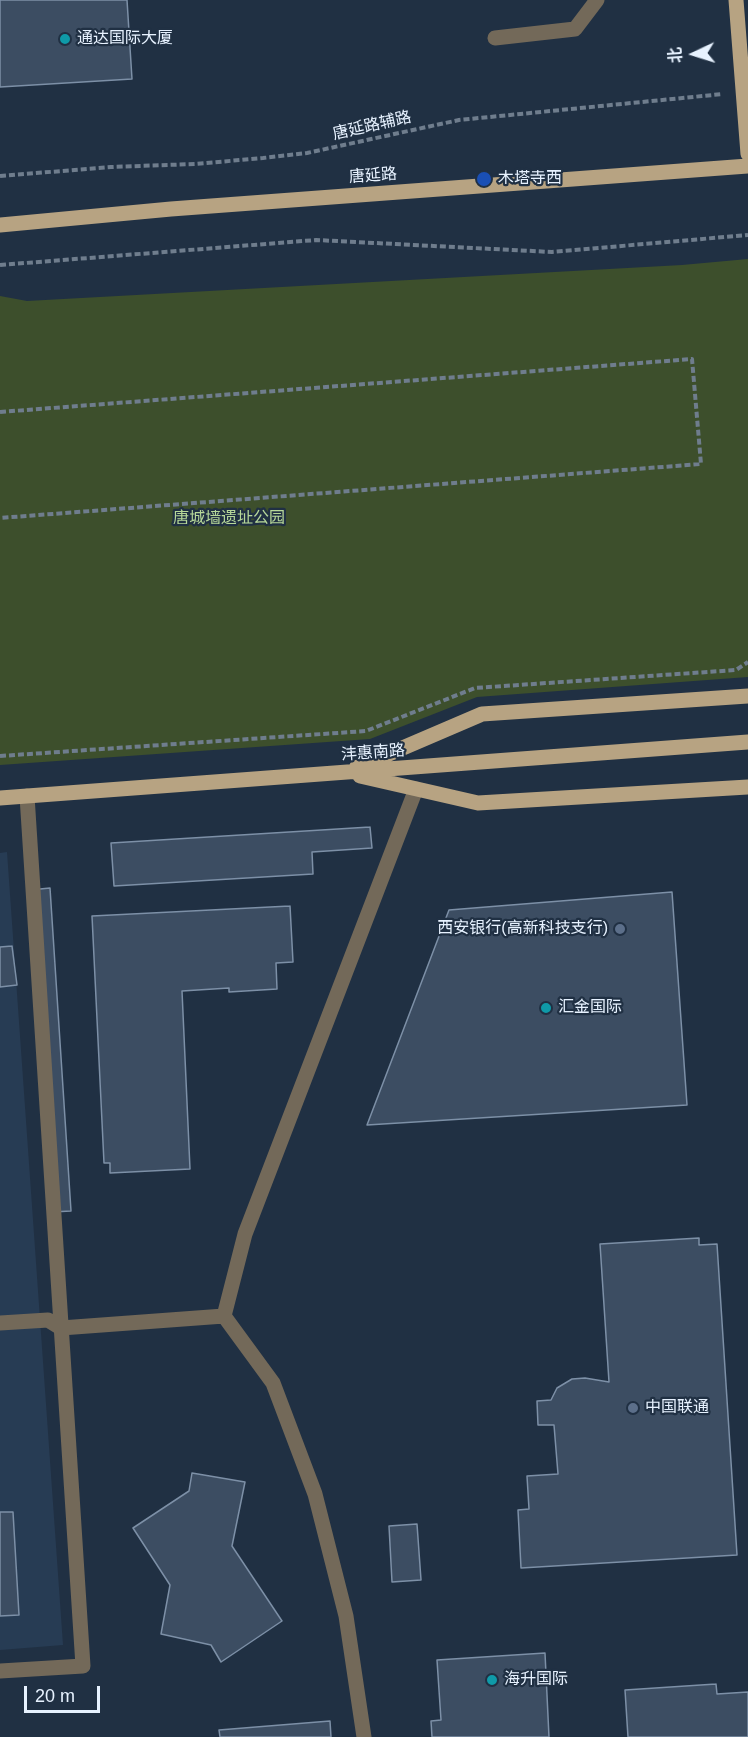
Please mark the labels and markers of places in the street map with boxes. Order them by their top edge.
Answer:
place label: 通达国际大厦 [77,29,173,49]
marker: 通达国际大厦 [58,32,72,46]
place label: 木塔寺西 [498,169,562,189]
marker: 木塔寺西 [475,170,493,188]
place label: 西安银行(高新科技支行) [437,919,608,939]
marker: 西安银行(高新科技支行) [613,922,627,936]
place label: 汇金国际 [558,998,622,1018]
marker: 汇金国际 [539,1001,553,1015]
place label: 中国联通 [645,1398,709,1418]
marker: 中国联通 [626,1401,640,1415]
place label: 海升国际 [504,1670,568,1690]
marker: 海升国际 [485,1673,499,1687]

